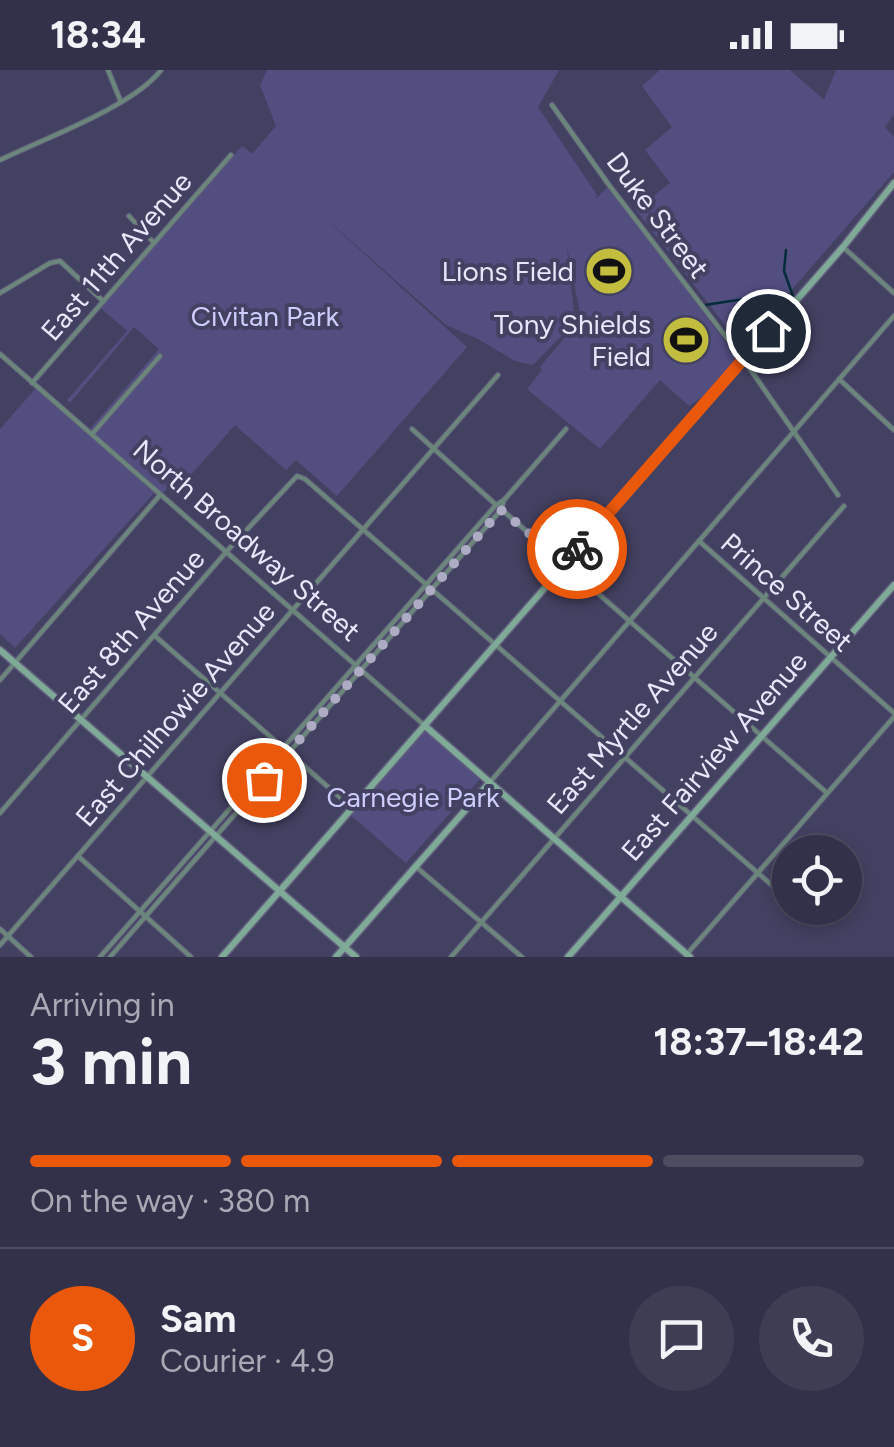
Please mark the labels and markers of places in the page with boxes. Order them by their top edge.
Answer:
sports icon: Lions Field [583,245,635,297]
place label: Lions Field [442,254,574,288]
pin [726,289,811,374]
place label: Tony Shields Field [494,307,651,373]
sports icon: Tony Shields Field [660,314,712,366]
pin [222,738,307,823]

